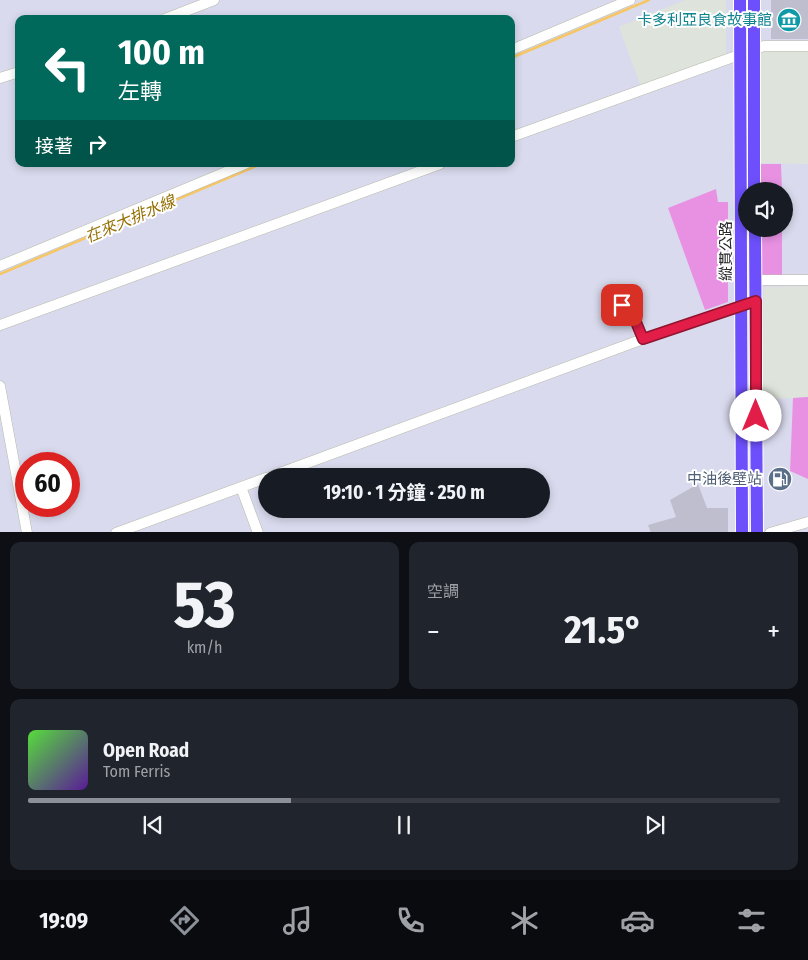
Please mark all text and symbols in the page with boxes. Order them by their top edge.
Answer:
museum icon: 卡多利亞良食故事館 [776,7,802,33]
place label: 卡多利亞良食故事館 [637,11,772,29]
text: 100 m [118,31,205,73]
icon: left [35,35,100,100]
text: 左轉 [118,78,162,105]
icon: right [83,130,111,158]
text: 接著 [35,135,73,158]
map controls [738,182,793,237]
button: sound [738,182,793,237]
water label: 在來大排水線 [82,191,180,247]
street label: 縱貫公路 [717,221,735,281]
pin [601,284,643,326]
icon: arrive [608,291,636,319]
position arrow [729,389,781,441]
speed limit sign: 60 [15,452,80,517]
fuel station icon: 中油後壁站 [767,466,793,492]
place label: 中油後壁站 [687,470,762,488]
text: 19:10 · 1 分鐘 · 250 m [323,481,485,504]
text: 53 [173,566,236,644]
text: 空調 [427,582,459,601]
text: 21.5° [564,607,643,653]
text: − [427,615,440,648]
text: + [767,615,780,648]
text: km/h [187,638,222,657]
text: Open Road [103,739,189,762]
text: Tom Ferris [103,762,170,781]
icon: previous [139,811,167,839]
icon: pause [390,811,418,839]
icon: next [641,811,669,839]
icon: directions [167,903,202,938]
icon: music [280,903,315,938]
icon: phone [393,903,428,938]
icon: climate [507,903,542,938]
icon: car [620,903,655,938]
icon: filters [734,903,769,938]
text: 19:09 [39,907,88,934]

